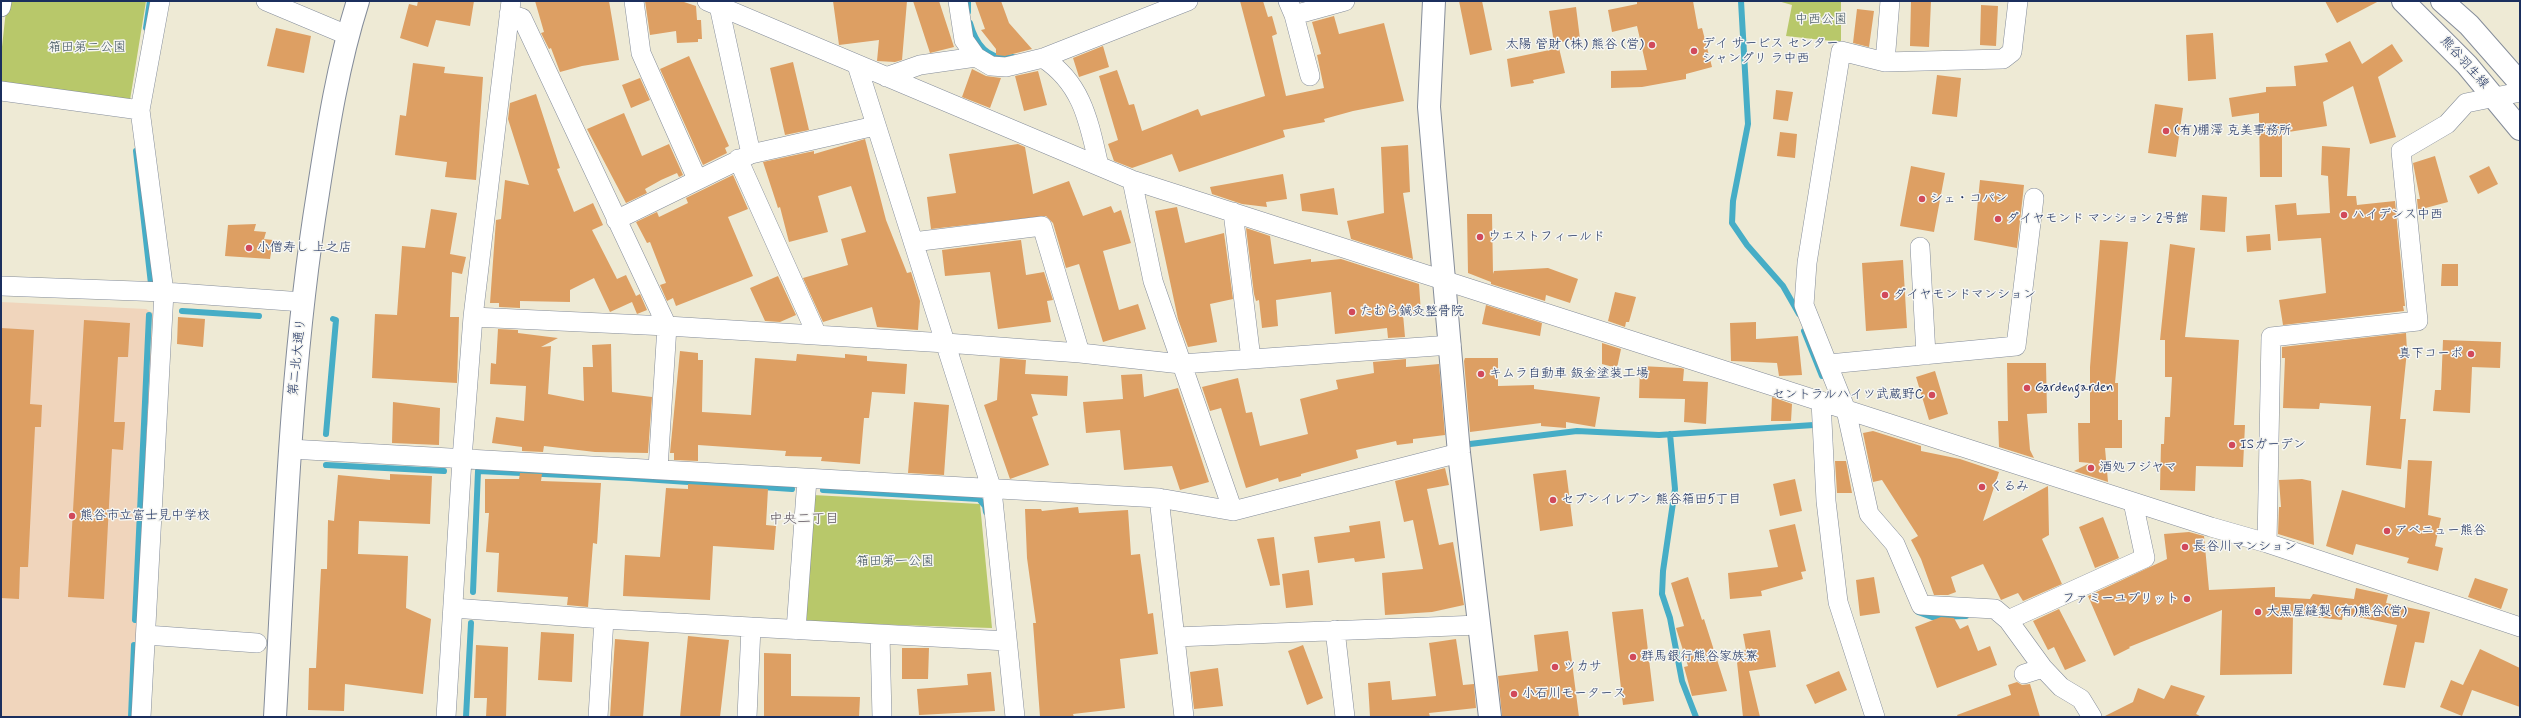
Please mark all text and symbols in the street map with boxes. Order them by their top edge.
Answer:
park label: 中西公園 [1795,12,1847,28]
street label: 熊谷羽生線 [2436,34,2492,92]
place label: デイ サービス センター シャングリ ラ中西 [1702,36,1839,67]
place label: 太陽 管財 (株) 熊谷 (営) [1506,37,1644,53]
park label: 箱田第二公園 [48,40,126,56]
marker: 太陽 管財 (株) 熊谷 (営) [1647,40,1657,50]
marker: デイ サービス センター シャングリ ラ中西 [1689,46,1699,56]
place label: (有)棚澤 克美事務所 [2174,123,2292,139]
marker: (有)棚澤 克美事務所 [2161,126,2171,136]
place label: シェ・コパン [1930,191,2008,207]
marker: シェ・コパン [1917,194,1927,204]
place label: ハイデンス中西 [2352,207,2443,223]
marker: ハイデンス中西 [2339,210,2349,220]
place label: ダイヤモンド マンション 2号館 [2006,211,2188,227]
marker: ダイヤモンド マンション 2号館 [1993,214,2003,224]
place label: ウエストフィールド [1488,229,1605,245]
marker: ウエストフィールド [1475,232,1485,242]
place label: 小僧寿し 上之店 [257,240,352,256]
marker: 小僧寿し 上之店 [244,243,254,253]
place label: ダイヤモンドマンション [1893,287,2036,303]
marker: ダイヤモンドマンション [1880,290,1890,300]
place label: たむら鍼灸整骨院 [1360,304,1464,320]
marker: たむら鍼灸整骨院 [1347,307,1357,317]
street label: 第二北大通り [286,317,310,397]
place label: 真下コーポ [2398,346,2463,362]
marker: 真下コーポ [2466,349,2476,359]
place label: キムラ自動車 鈑金塗装工場 [1489,366,1649,382]
marker: キムラ自動車 鈑金塗装工場 [1476,369,1486,379]
place label: Gardengarden [2035,380,2113,396]
marker: Gardengarden [2022,383,2032,393]
place label: セントラルハイツ武蔵野C [1772,387,1924,403]
marker: セントラルハイツ武蔵野C [1927,390,1937,400]
place label: ISガーデン [2240,437,2306,453]
marker: ISガーデン [2227,440,2237,450]
place label: 酒処フジヤマ [2099,460,2177,476]
marker: 酒処フジヤマ [2086,463,2096,473]
place label: くるみ [1990,479,2029,495]
marker: くるみ [1977,482,1987,492]
place label: セブンイレブン 熊谷箱田5丁目 [1561,492,1741,508]
marker: セブンイレブン 熊谷箱田5丁目 [1548,495,1558,505]
place label: 熊谷市立富士見中学校 [80,508,210,524]
marker: 熊谷市立富士見中学校 [67,511,77,521]
district label: 中央二丁目 [769,512,839,528]
place label: アベニュー熊谷 [2395,523,2486,539]
marker: アベニュー熊谷 [2382,526,2392,536]
place label: 長谷川マンション [2193,539,2297,555]
marker: 長谷川マンション [2180,542,2190,552]
park label: 箱田第一公園 [856,554,934,570]
place label: ファミーユプリット [2062,591,2179,607]
marker: ファミーユプリット [2182,594,2192,604]
place label: 大黒屋縫製 (有)熊谷(営) [2266,604,2407,620]
marker: 大黒屋縫製 (有)熊谷(営) [2253,607,2263,617]
place label: 群馬銀行熊谷家族寮 [1641,649,1758,665]
marker: 群馬銀行熊谷家族寮 [1628,652,1638,662]
place label: ツカサ [1563,659,1602,675]
marker: ツカサ [1550,662,1560,672]
place label: 小石川モータース [1522,686,1626,702]
marker: 小石川モータース [1509,689,1519,699]

